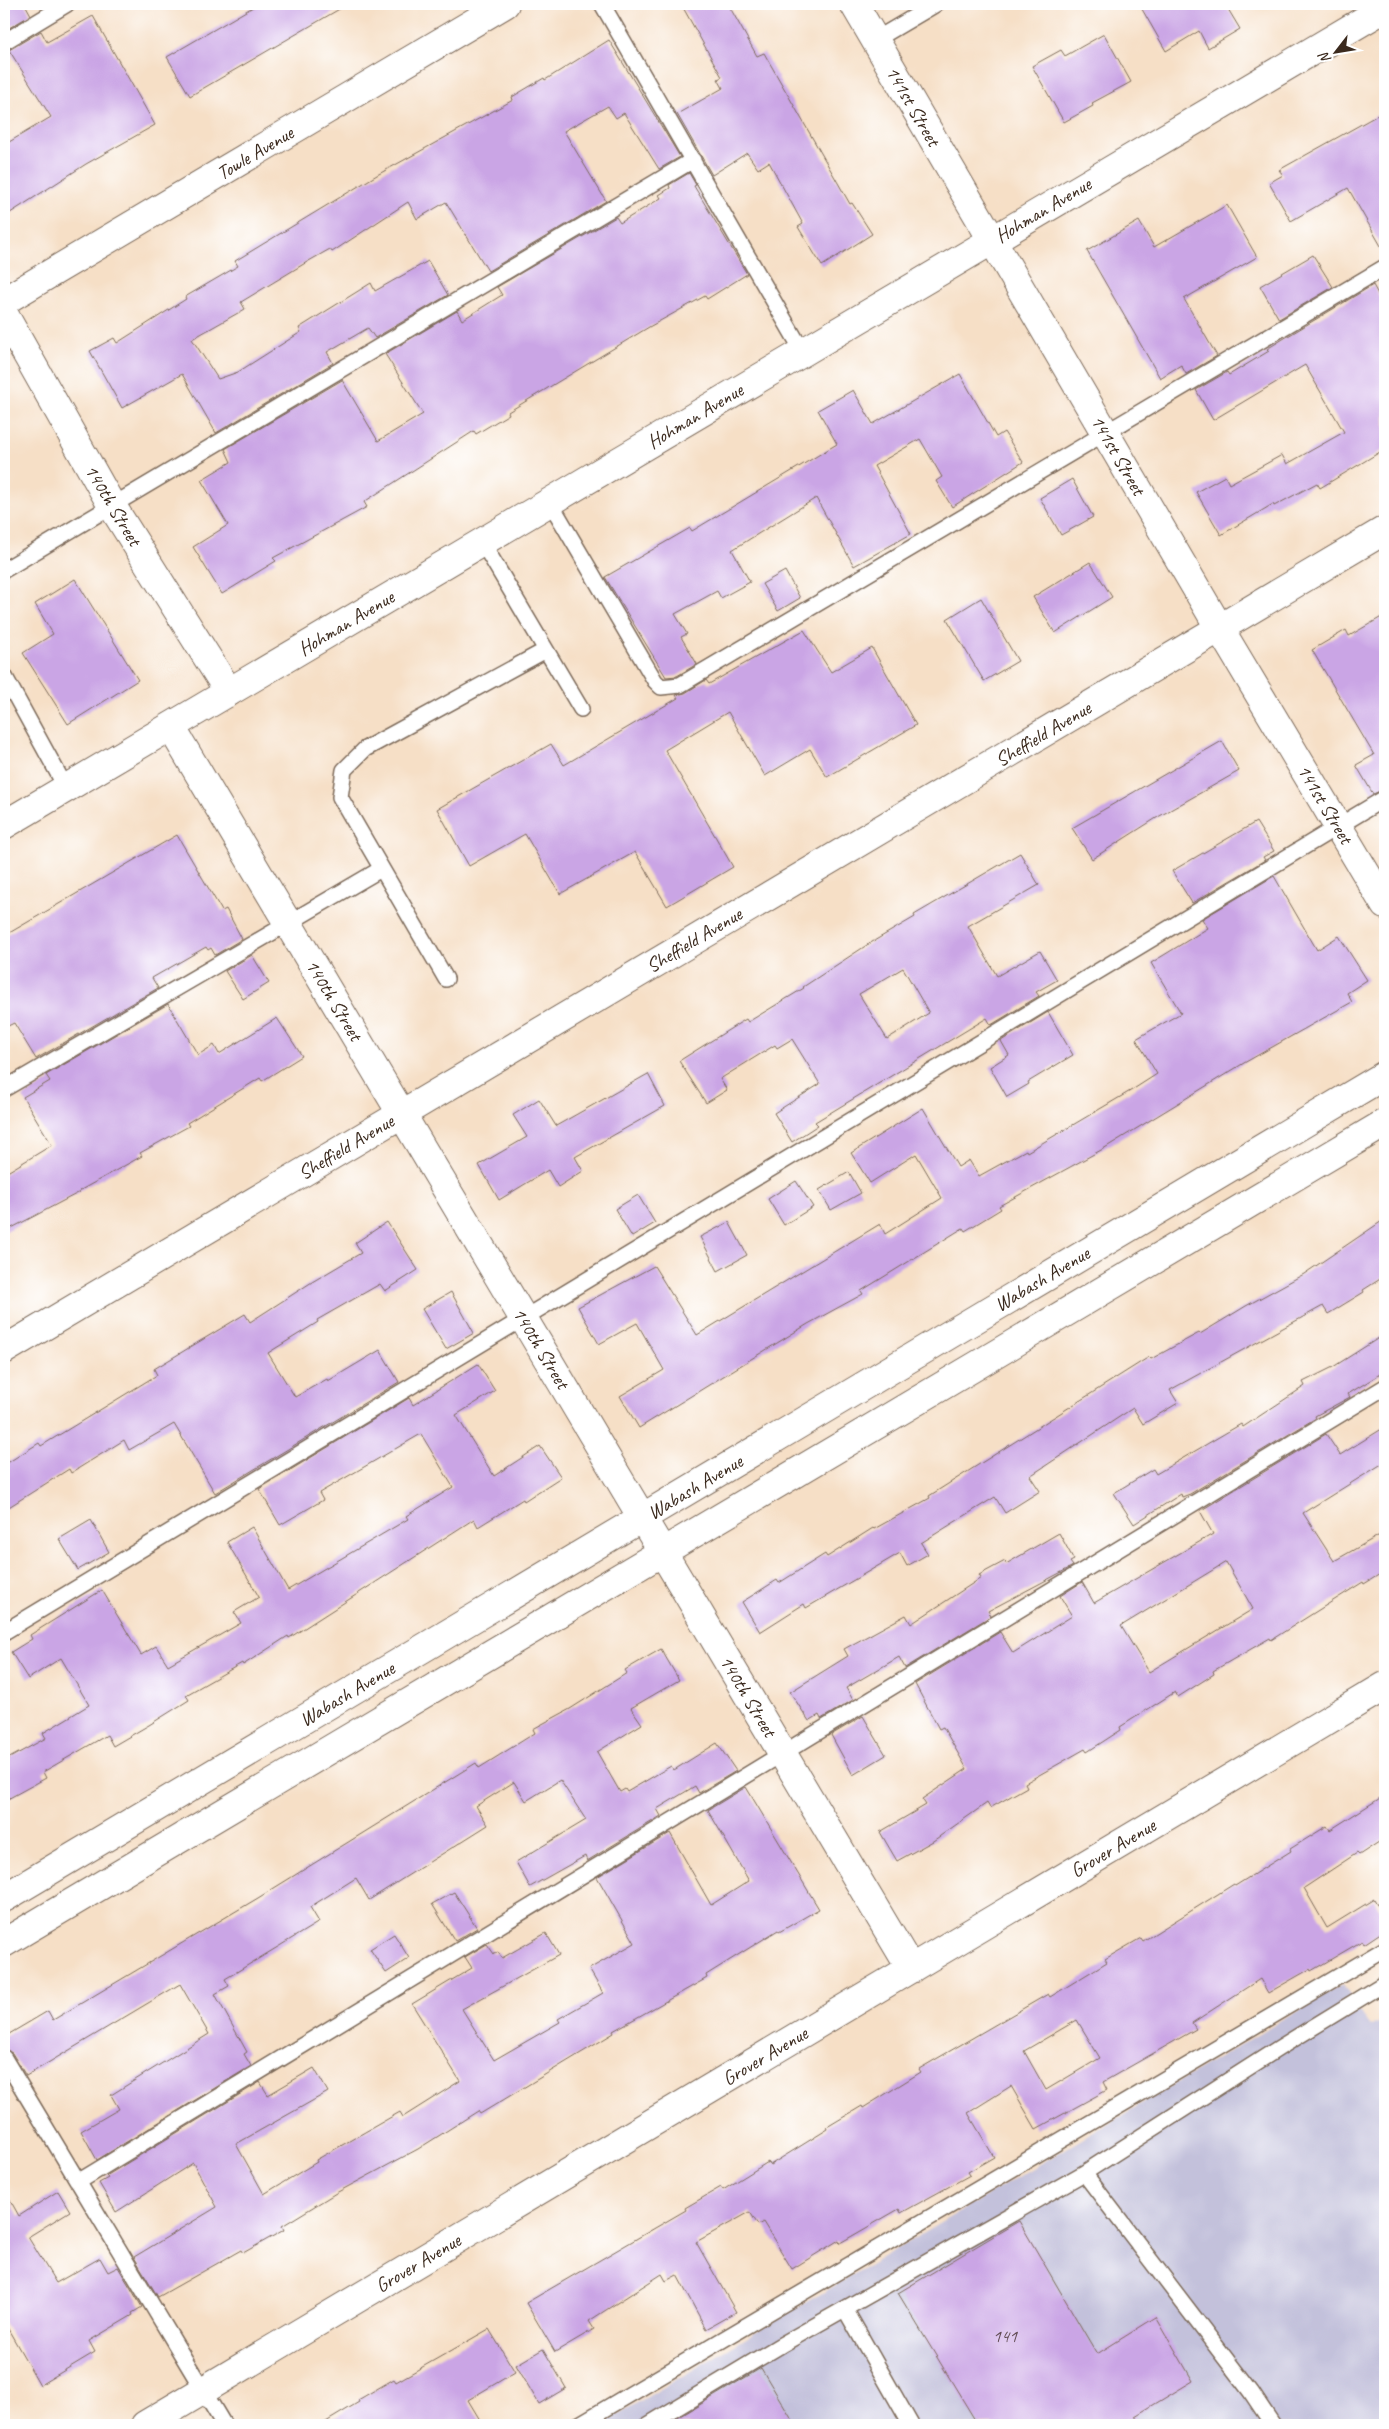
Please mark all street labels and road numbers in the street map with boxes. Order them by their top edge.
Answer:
street label: 141st Street [880,61,947,153]
street label: Towle Avenue [212,120,299,186]
street label: Hohman Avenue [990,171,1097,248]
street label: Hohman Avenue [642,377,749,454]
street label: 141st Street [1085,410,1152,502]
street label: 140th Street [79,460,148,552]
street label: Hohman Avenue [293,584,400,661]
street label: Sheffield Avenue [990,695,1097,772]
street label: 141st Street [1292,760,1360,850]
street label: Sheffield Avenue [641,901,748,978]
street label: 140th Street [300,955,369,1047]
street label: Sheffield Avenue [293,1108,400,1185]
street label: Wabash Avenue [990,1240,1095,1317]
street label: 140th Street [507,1303,576,1395]
street label: Wabash Avenue [643,1448,748,1525]
street label: 140th Street [714,1651,783,1743]
street label: Wabash Avenue [295,1655,400,1732]
street label: Grover Avenue [1066,1812,1161,1883]
street label: Grover Avenue [718,2020,813,2091]
street label: Grover Avenue [371,2227,466,2298]

